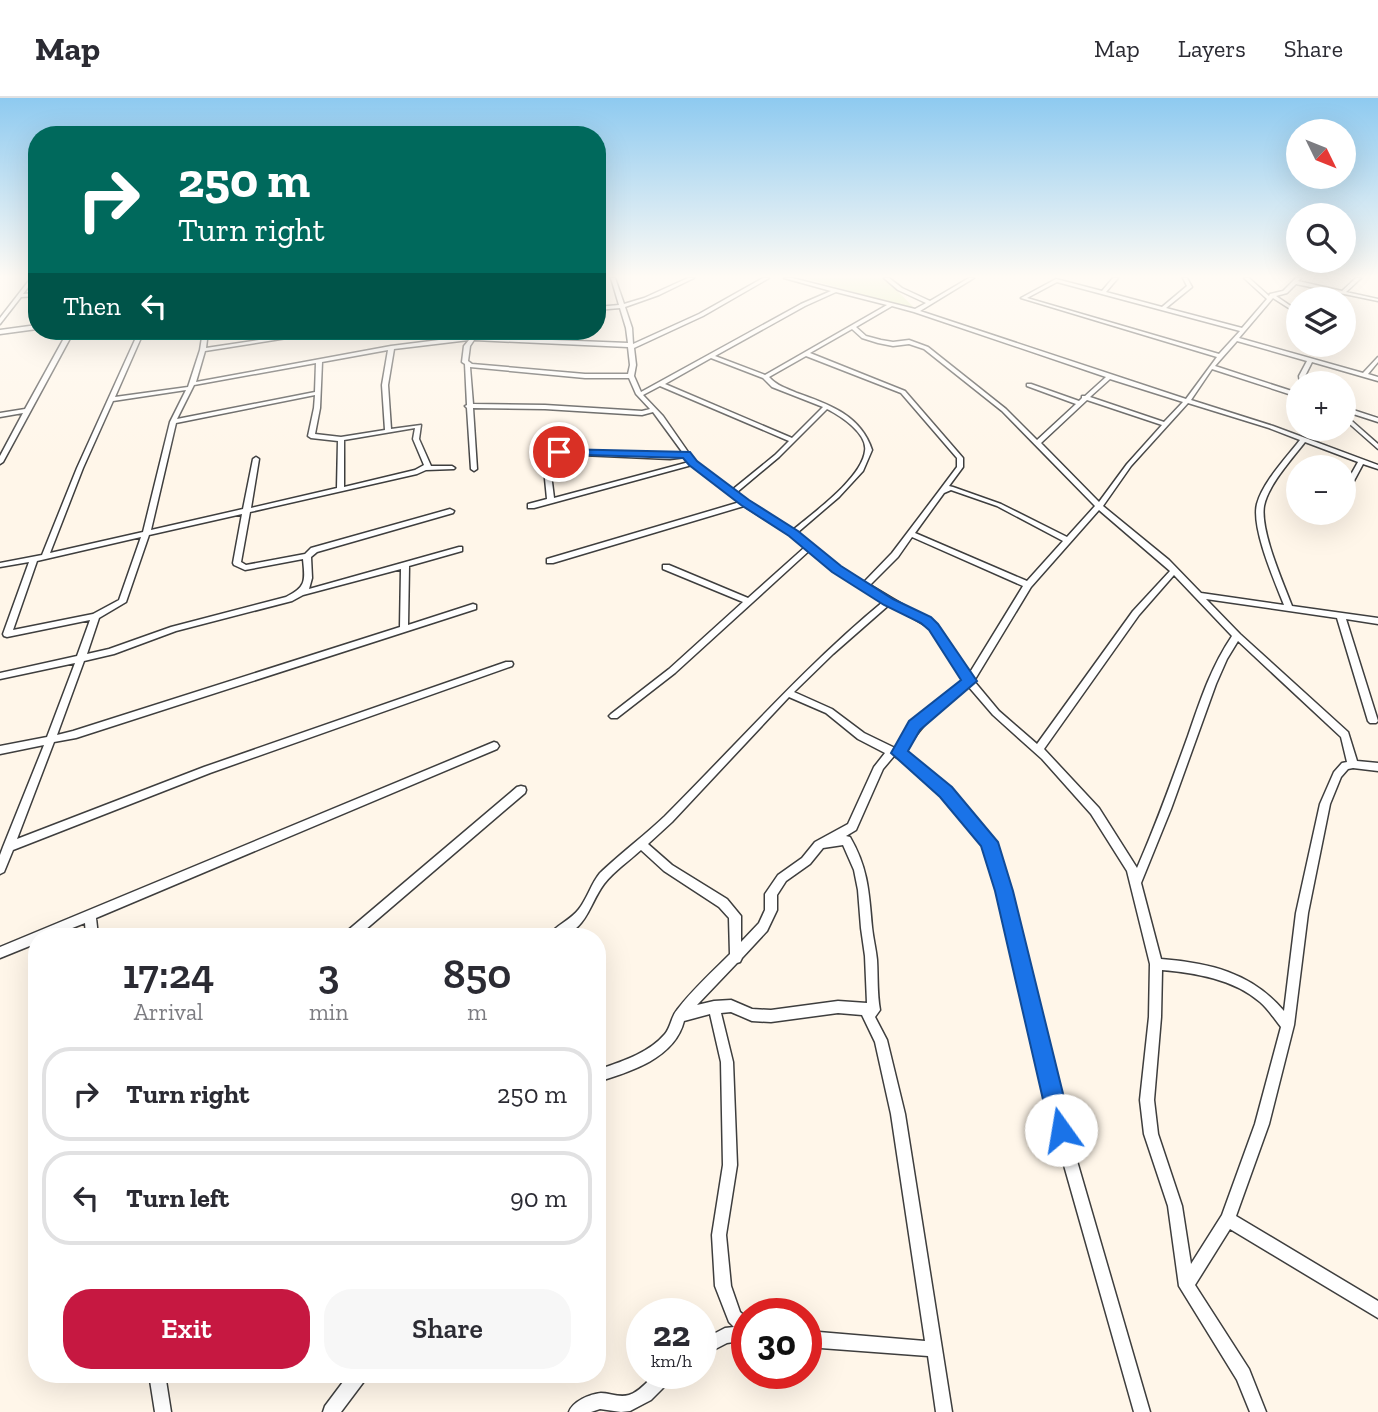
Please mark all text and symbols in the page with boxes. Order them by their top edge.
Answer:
text: Map [35,29,100,68]
text: Map [1094,34,1140,63]
text: Layers [1178,34,1246,63]
text: Share [1284,34,1343,63]
north arrow [1286,119,1356,189]
map controls [1286,119,1356,525]
text: 250 m [178,151,310,210]
icon: right [63,154,154,245]
button: search [1286,203,1356,273]
text: Turn right [178,211,325,249]
icon: left [135,287,173,325]
button: layers [1286,287,1356,357]
text: Then [63,290,121,322]
button: + [1286,371,1356,441]
pin [529,422,589,482]
icon: arrive [540,433,578,471]
button: − [1286,455,1356,525]
text: 17:24 [122,948,214,999]
text: 3 [318,948,340,999]
text: 850 [443,948,512,999]
text: Arrival [134,998,203,1026]
text: min [309,998,348,1026]
text: m [467,998,487,1026]
icon: right [67,1075,105,1113]
text: Turn right [126,1078,249,1110]
text: 250 m [497,1078,567,1110]
position arrow [1024,1093,1098,1167]
icon: left [67,1179,105,1217]
text: Turn left [126,1182,229,1214]
text: 90 m [510,1182,567,1214]
button: Exit [63,1289,310,1369]
button: Share [324,1289,571,1369]
speed limit sign: 30 [731,1298,822,1389]
text: 22 [653,1313,690,1355]
text: km/h [651,1350,692,1372]

